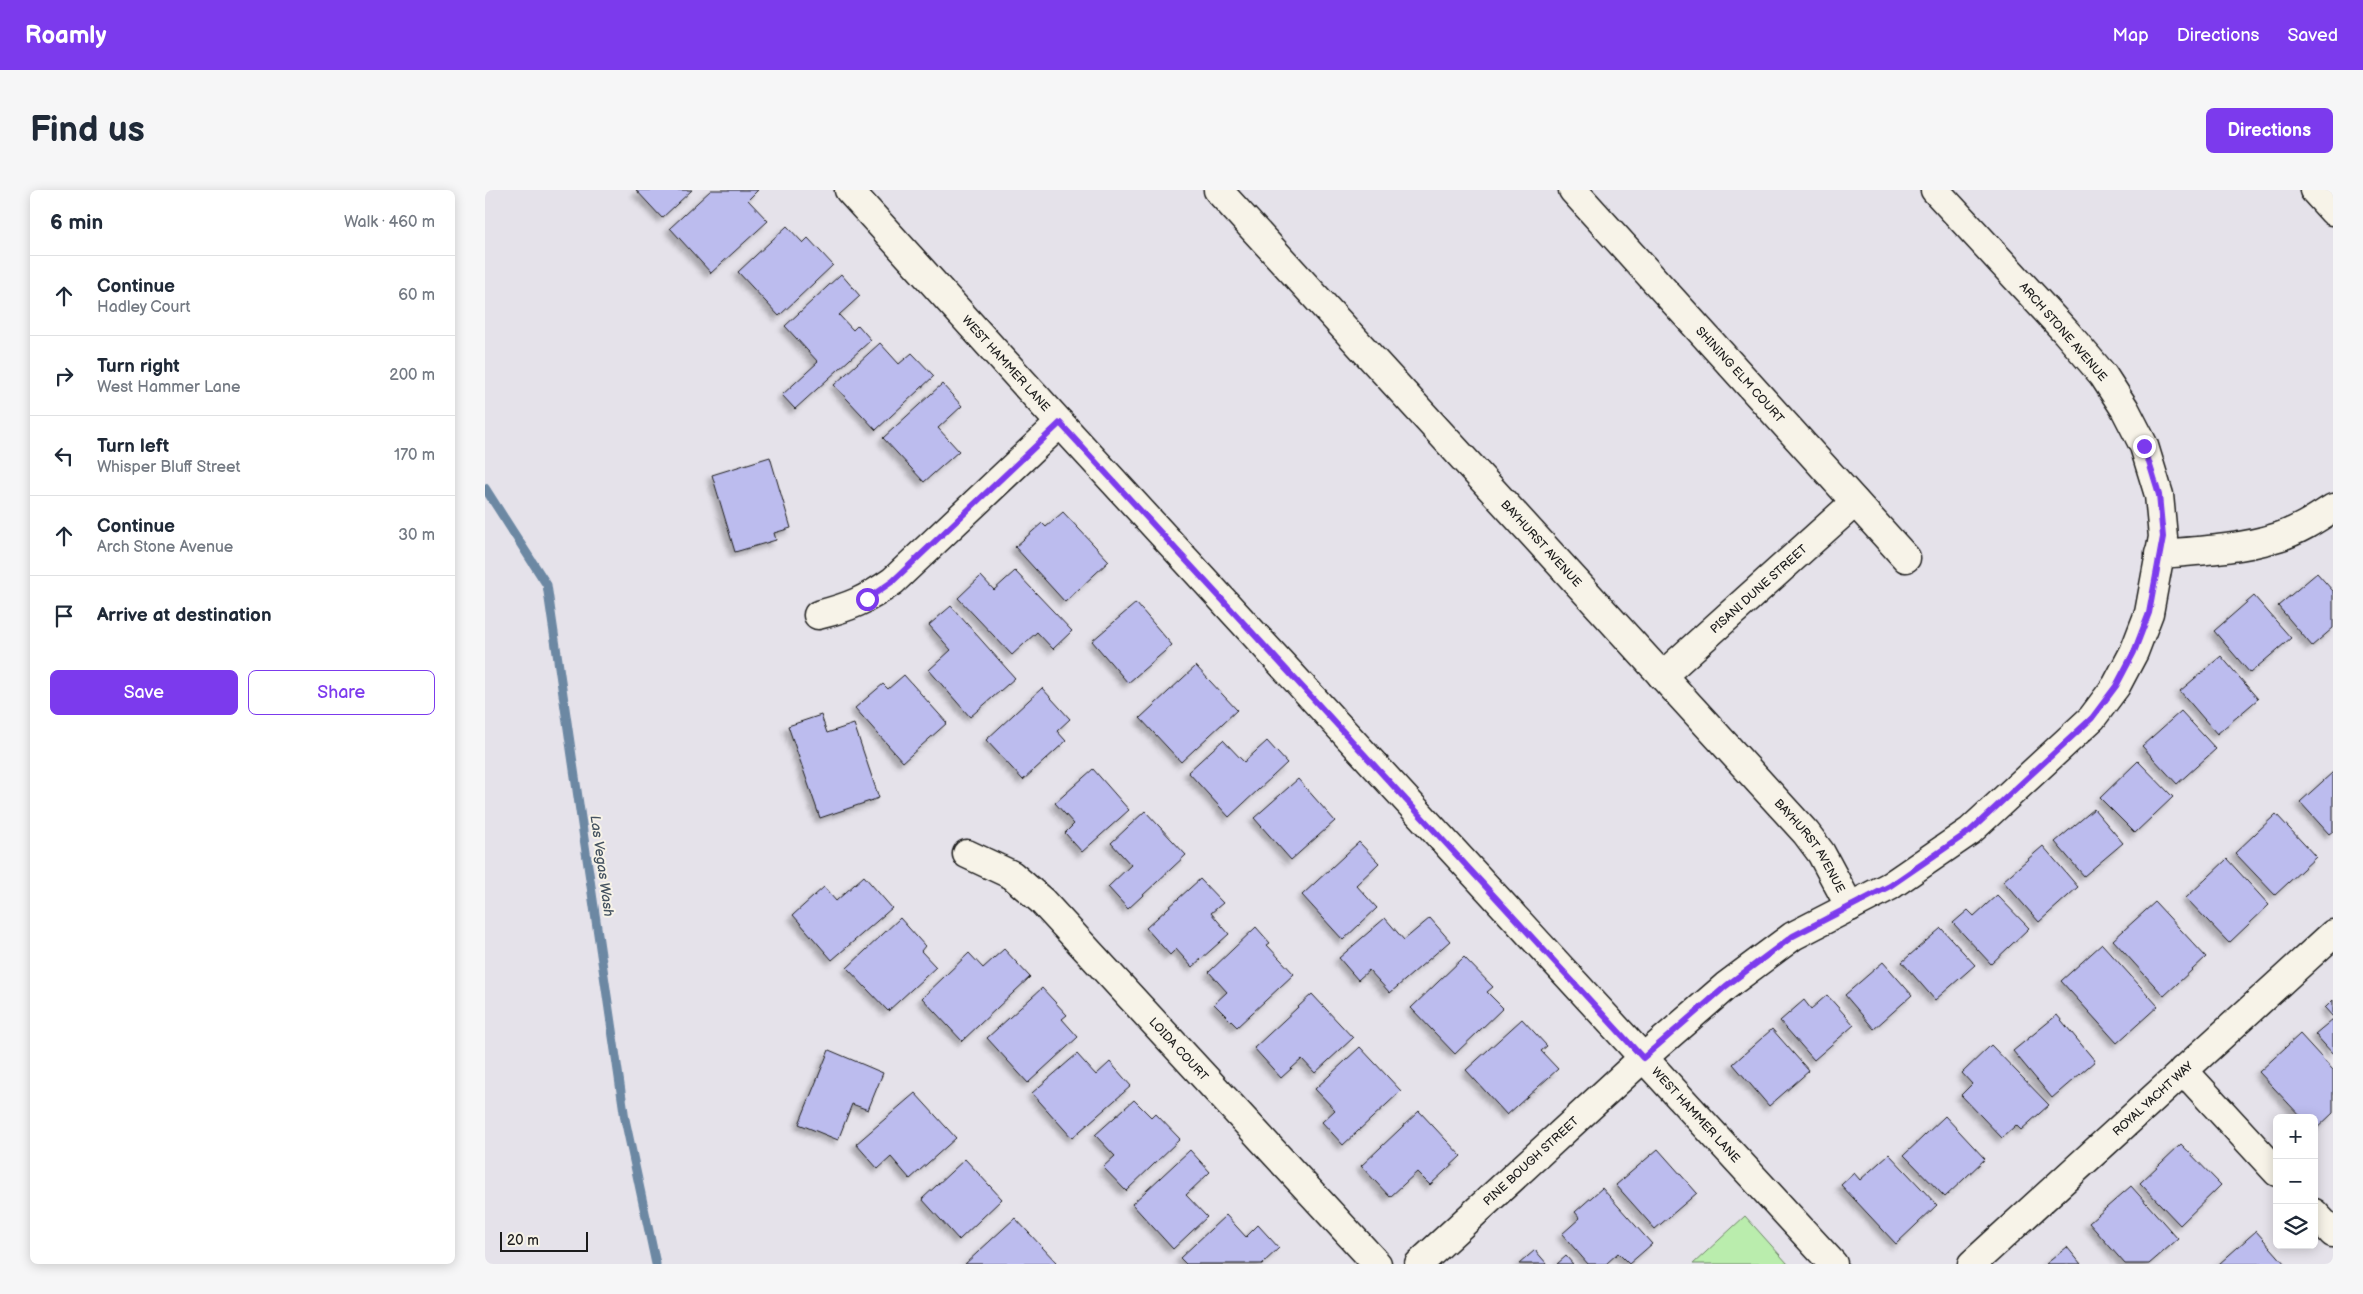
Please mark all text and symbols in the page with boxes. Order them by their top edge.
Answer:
text: Roamly [25,21,106,50]
text: Map [2113,25,2149,46]
text: Directions [2177,25,2259,46]
text: Saved [2287,25,2338,46]
button: Directions [2206,108,2333,153]
text: Find us [30,109,145,152]
text: 6 min [50,210,103,235]
text: Walk · 460 m [344,213,435,232]
text: Continue [97,275,175,298]
street label: ARCH STONE AVENUE [2016,279,2110,385]
icon: ahead [50,282,78,310]
text: 60 m [398,286,435,305]
text: Hadley Court [97,298,190,317]
street label: WEST HAMMER LANE [959,312,1053,415]
street label: SHINING ELM COURT [1693,323,1788,426]
text: Turn right [97,355,180,378]
icon: right [50,362,78,390]
text: 200 m [389,366,435,385]
text: West Hammer Lane [97,378,240,397]
text: Turn left [97,435,169,458]
route end [2133,435,2156,458]
icon: left [50,442,78,470]
text: 170 m [394,446,435,465]
text: Whisper Bluff Street [97,458,240,477]
street label: BAYHURST AVENUE [1498,497,1585,590]
text: Continue [97,515,175,538]
icon: ahead [50,522,78,550]
text: 30 m [398,526,435,545]
text: Arch Stone Avenue [97,538,233,557]
street label: PISANI DUNE STREET [1707,541,1811,636]
route start [856,588,879,611]
icon: arrive [50,602,78,630]
text: Arrive at destination [97,604,272,627]
button: Save [50,670,238,715]
button: Share [248,670,435,715]
street label: BAYHURST AVENUE [1771,796,1848,895]
water label: Las Vegas Wash [586,814,618,918]
street label: LOIDA COURT [1146,1014,1212,1085]
street label: ROYAL YACHT WAY [2110,1058,2197,1139]
street label: WEST HAMMER LANE [1648,1064,1743,1166]
street label: PINE BOUGH STREET [1480,1113,1582,1209]
map controls [2273,1114,2318,1249]
button: + [2273,1114,2318,1159]
button: − [2273,1159,2318,1204]
button: layers [2273,1204,2318,1249]
scale bar [500,1229,587,1252]
text: 20 m [507,1232,539,1249]

